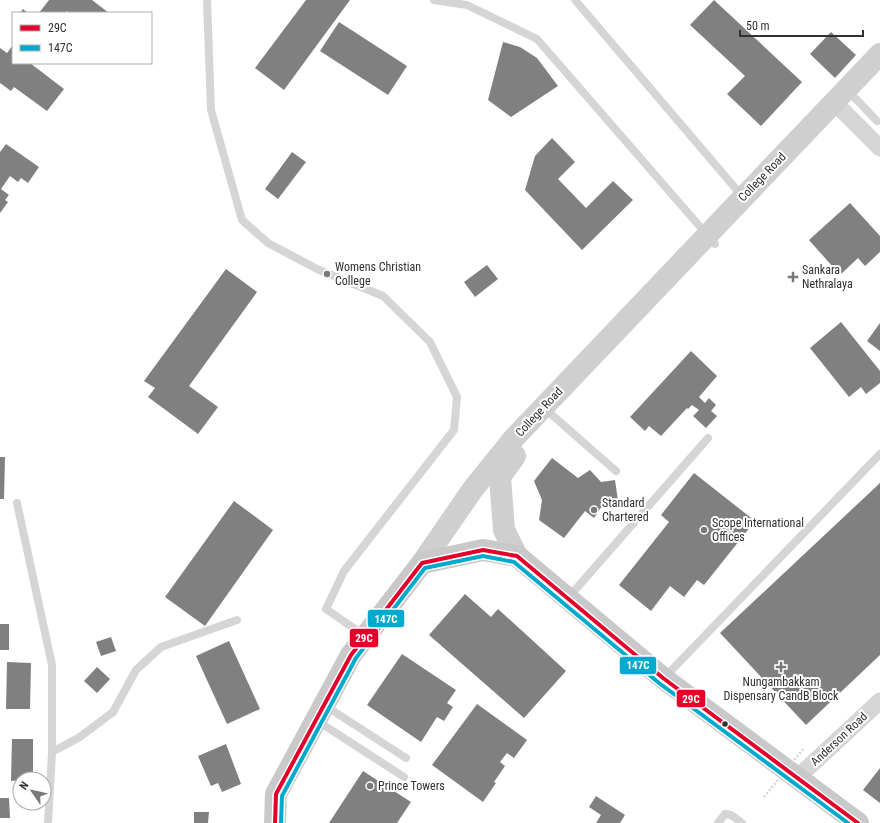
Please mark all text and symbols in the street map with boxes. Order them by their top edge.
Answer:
legend [12,12,152,64]
scale bar [740,12,863,38]
text: 50 m [746,19,770,33]
text: 29C [48,21,67,35]
text: 147C [48,41,73,55]
street label: College Road [735,150,789,204]
place label: Womens Christian College [335,260,421,288]
place label: Sankara Nethralaya [802,263,853,291]
marker: Womens Christian College [322,269,332,279]
marker: Sankara Nethralaya [787,271,799,283]
street label: College Road [513,384,565,440]
place label: Standard Chartered [602,496,649,524]
marker: Standard Chartered [589,505,599,515]
place label: Scope International Offices [712,516,804,544]
marker: Scope International Offices [699,525,709,535]
line badge: 147C [367,609,405,628]
text: 147C [375,613,397,626]
line badge: 29C [349,628,379,648]
text: 29C [355,632,373,645]
line badge: 147C [619,656,657,675]
text: 147C [627,659,649,672]
marker: Nungambakkam Dispensary CandB Block [775,661,787,673]
place label: Nungambakkam Dispensary CandB Block [723,675,839,703]
line badge: 29C [676,689,706,708]
text: 29C [682,693,700,706]
street label: Anderson Road [808,709,870,769]
unlabelled marker [720,719,730,729]
north arrow [12,771,52,811]
text: N [17,779,32,792]
place label: Prince Towers [378,779,445,793]
marker: Prince Towers [365,781,375,791]

